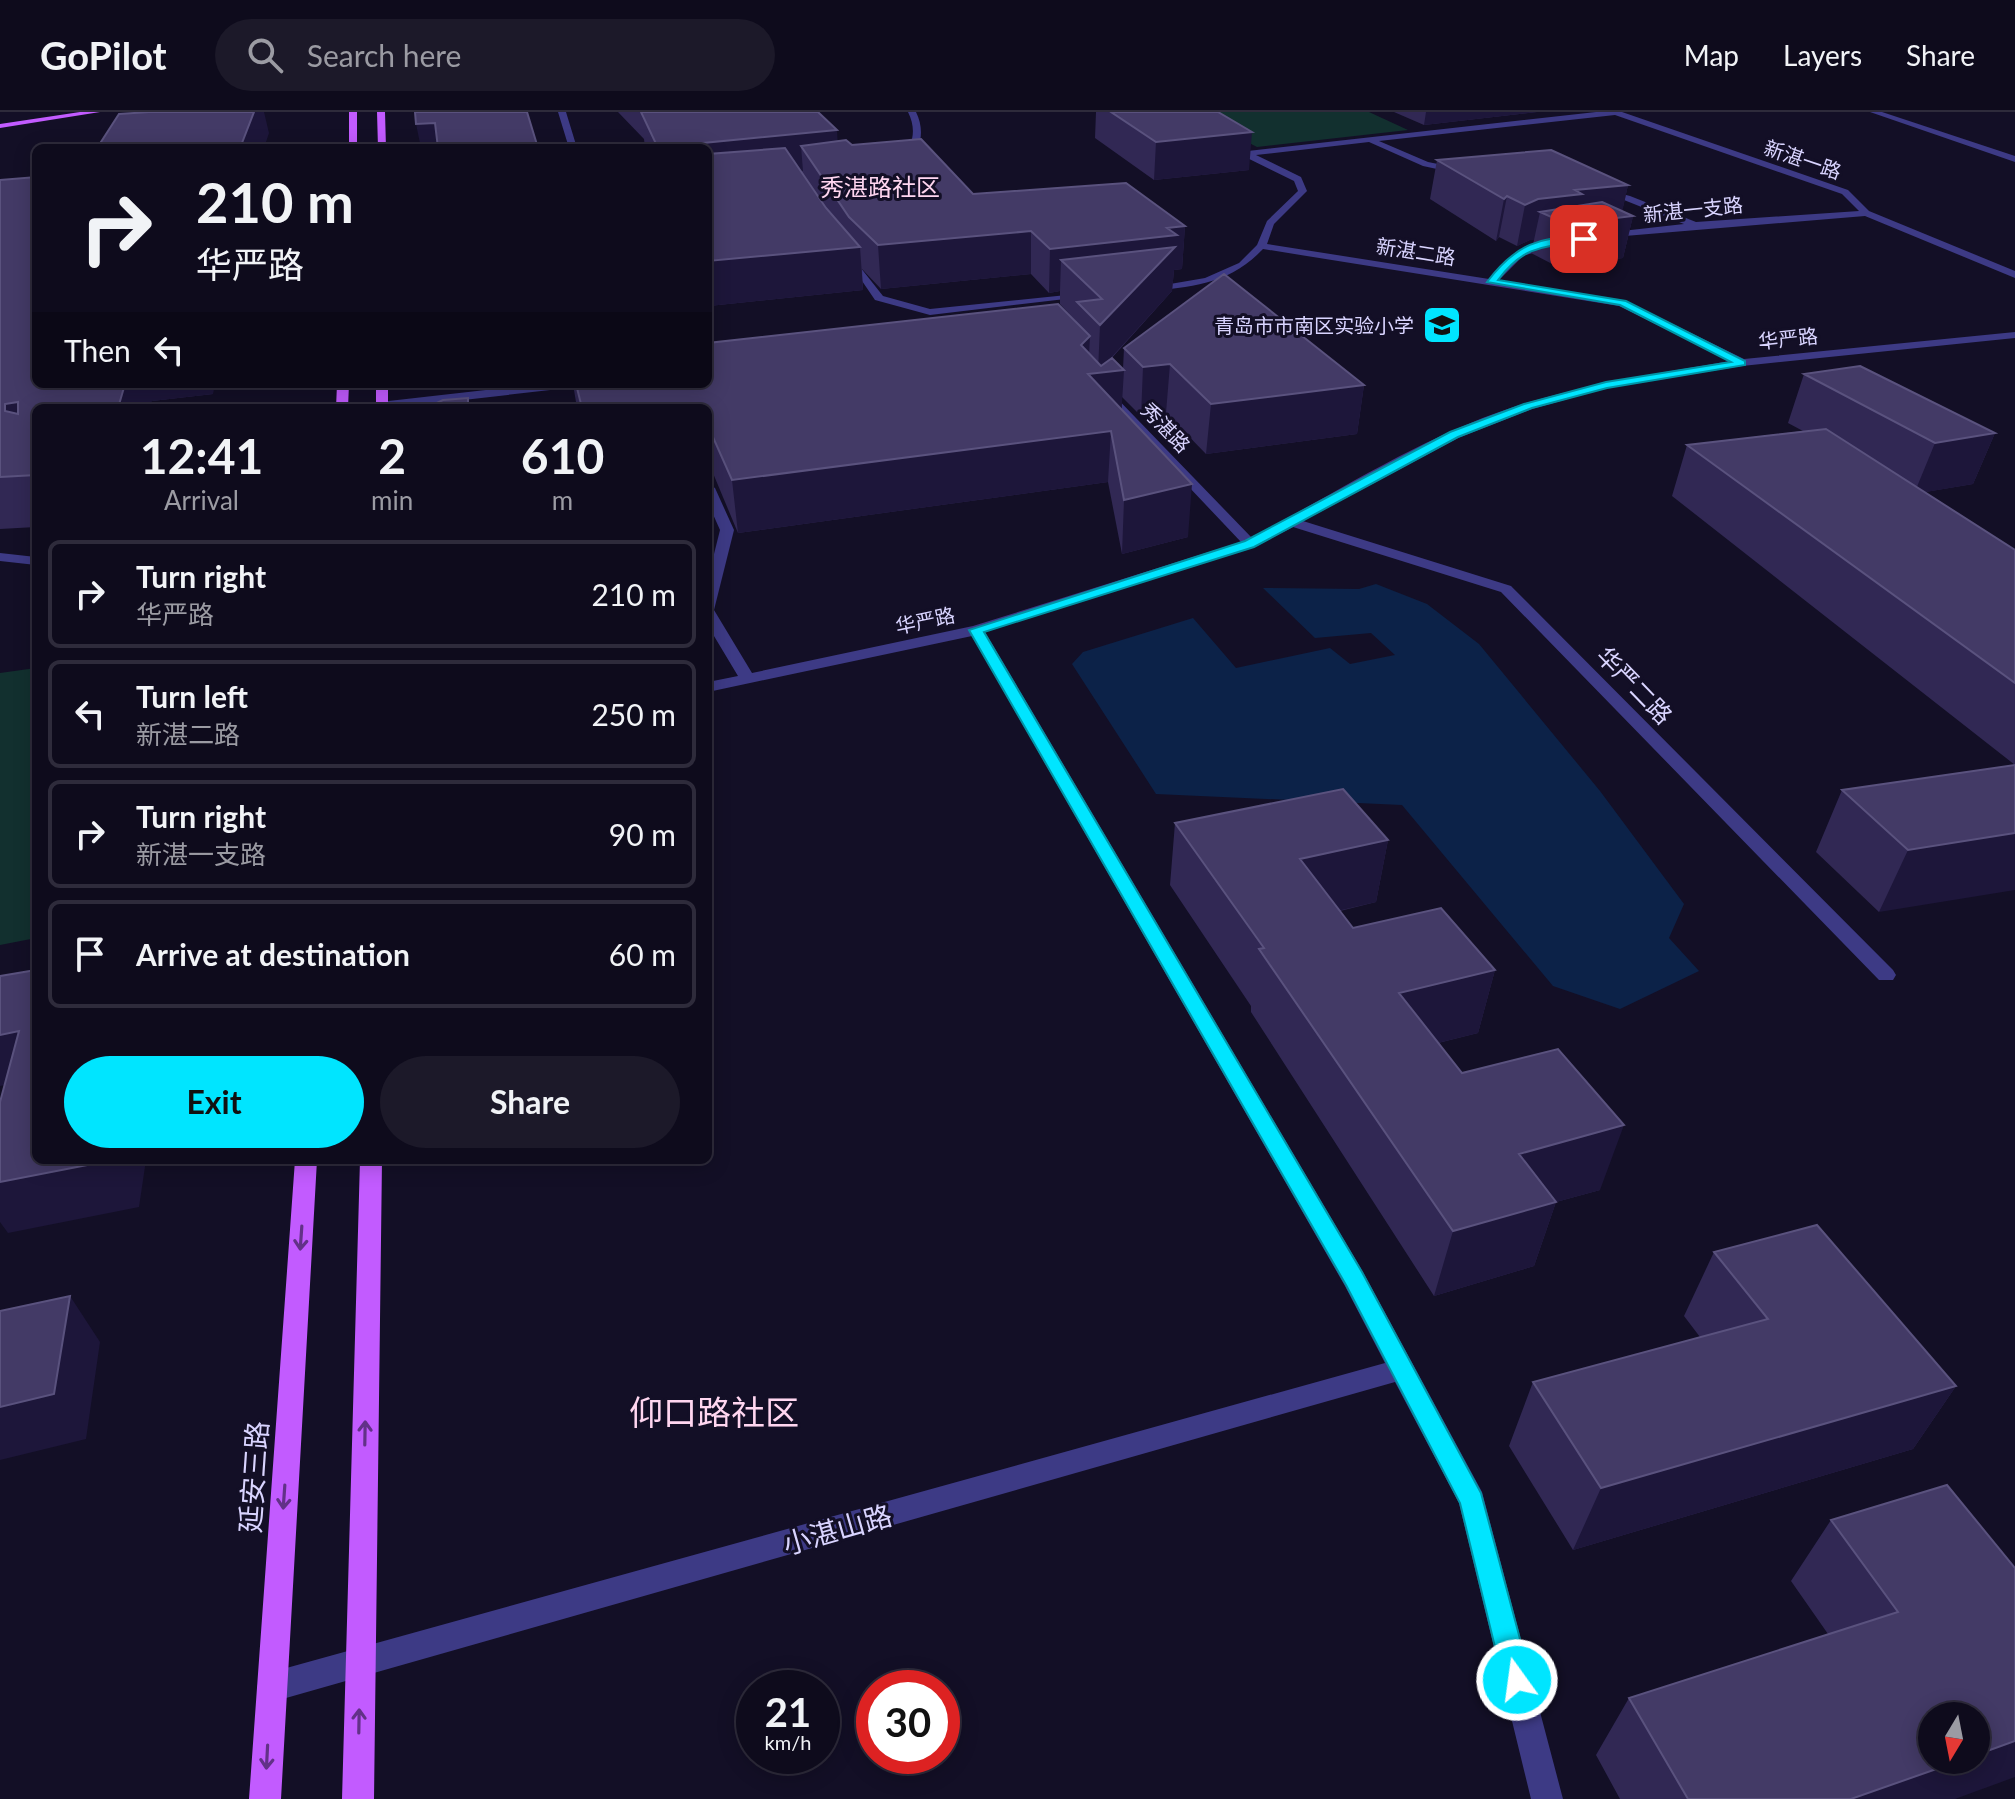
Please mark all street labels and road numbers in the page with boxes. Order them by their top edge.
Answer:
street label: 新湛一路 [1761,135,1845,183]
street label: 新湛一支路 [1642,192,1744,226]
street label: 新湛二路 [1375,233,1457,269]
street label: 华严路 [1757,323,1819,353]
street label: 秀湛路 [1137,397,1195,457]
street label: 华严路 [893,602,957,638]
street label: 华严二路 [1591,640,1679,730]
street label: 延安三路 [232,1420,274,1534]
street label: 小湛山路 [778,1497,896,1561]

